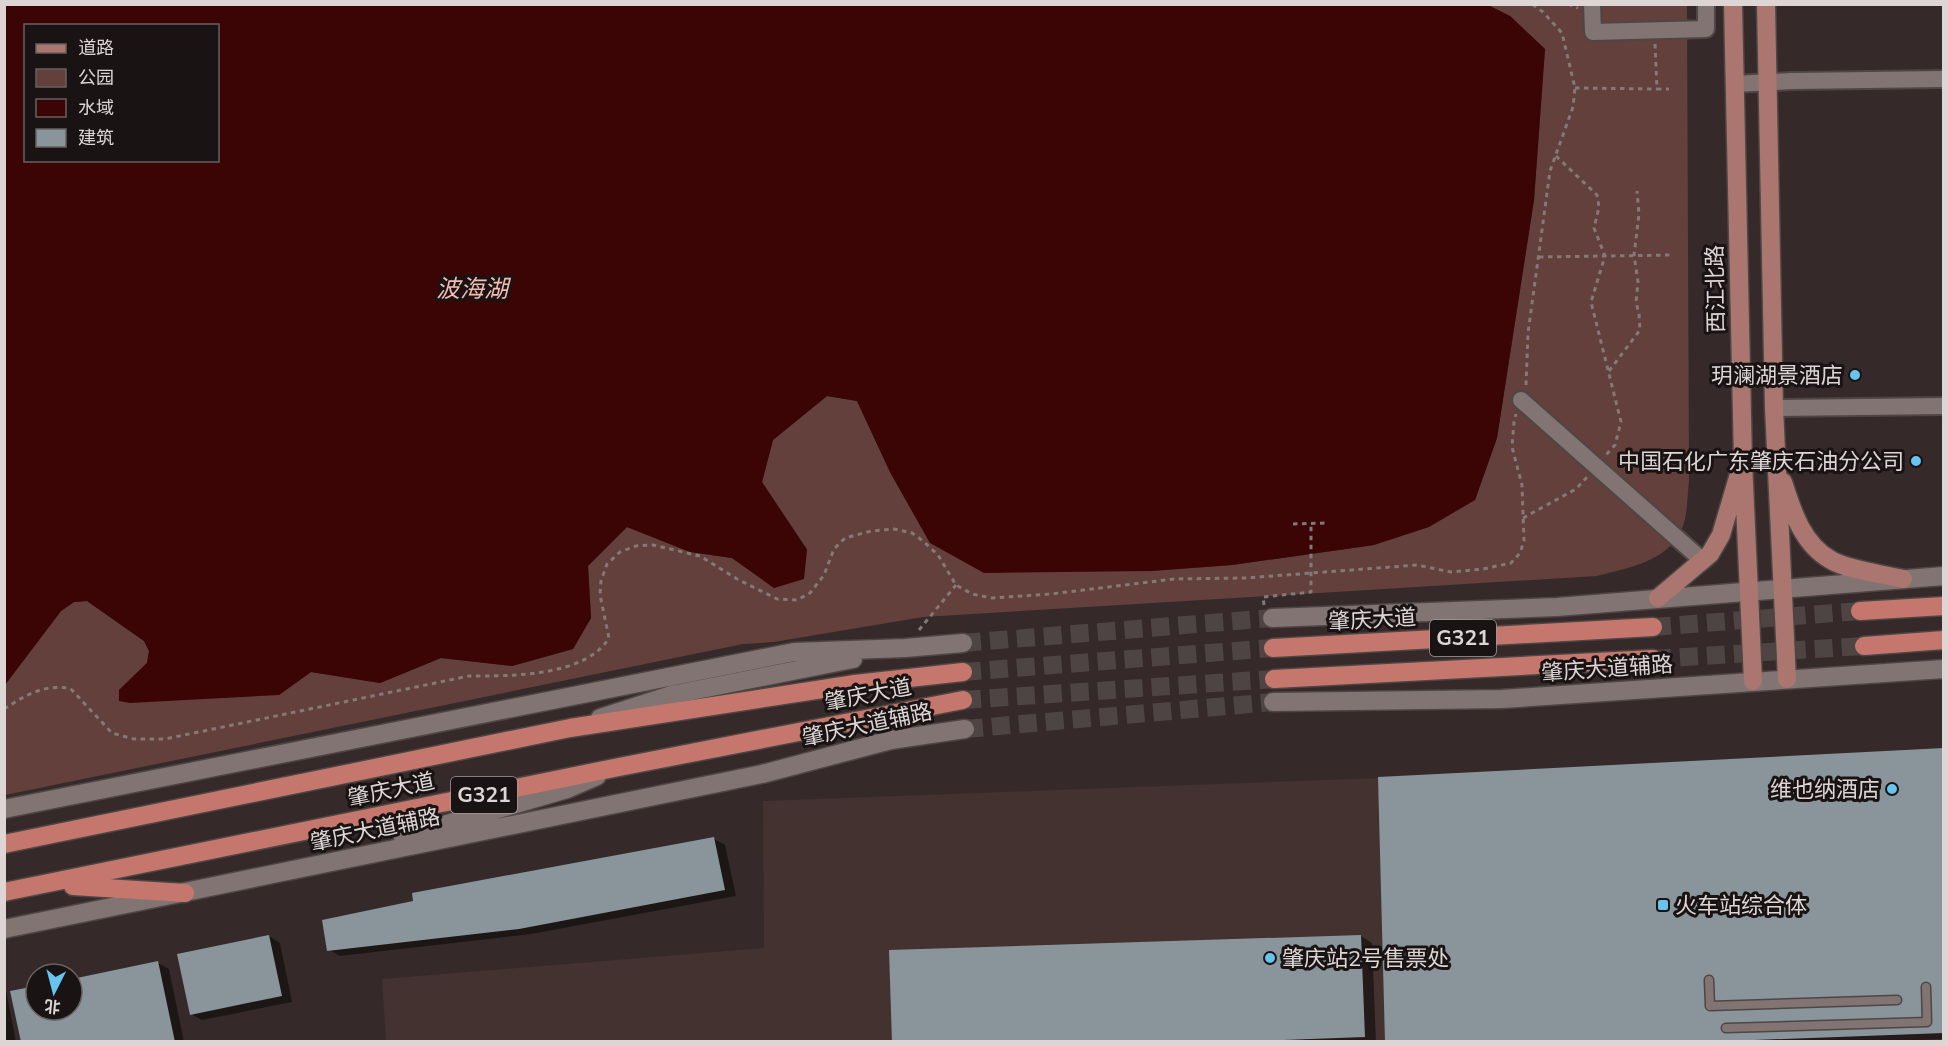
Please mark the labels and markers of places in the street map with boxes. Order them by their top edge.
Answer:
place label: 玥澜湖景酒店 [1711,361,1843,389]
marker: 玥澜湖景酒店 [1848,368,1862,382]
place label: 中国石化广东肇庆石油分公司 [1618,447,1904,475]
marker: 中国石化广东肇庆石油分公司 [1909,454,1923,468]
place label: 维也纳酒店 [1770,775,1880,803]
marker: 维也纳酒店 [1885,782,1899,796]
place label: 火车站综合体 [1675,891,1807,919]
marker: 火车站综合体 [1656,898,1670,912]
place label: 肇庆站2号售票处 [1282,944,1449,972]
marker: 肇庆站2号售票处 [1263,951,1277,965]

